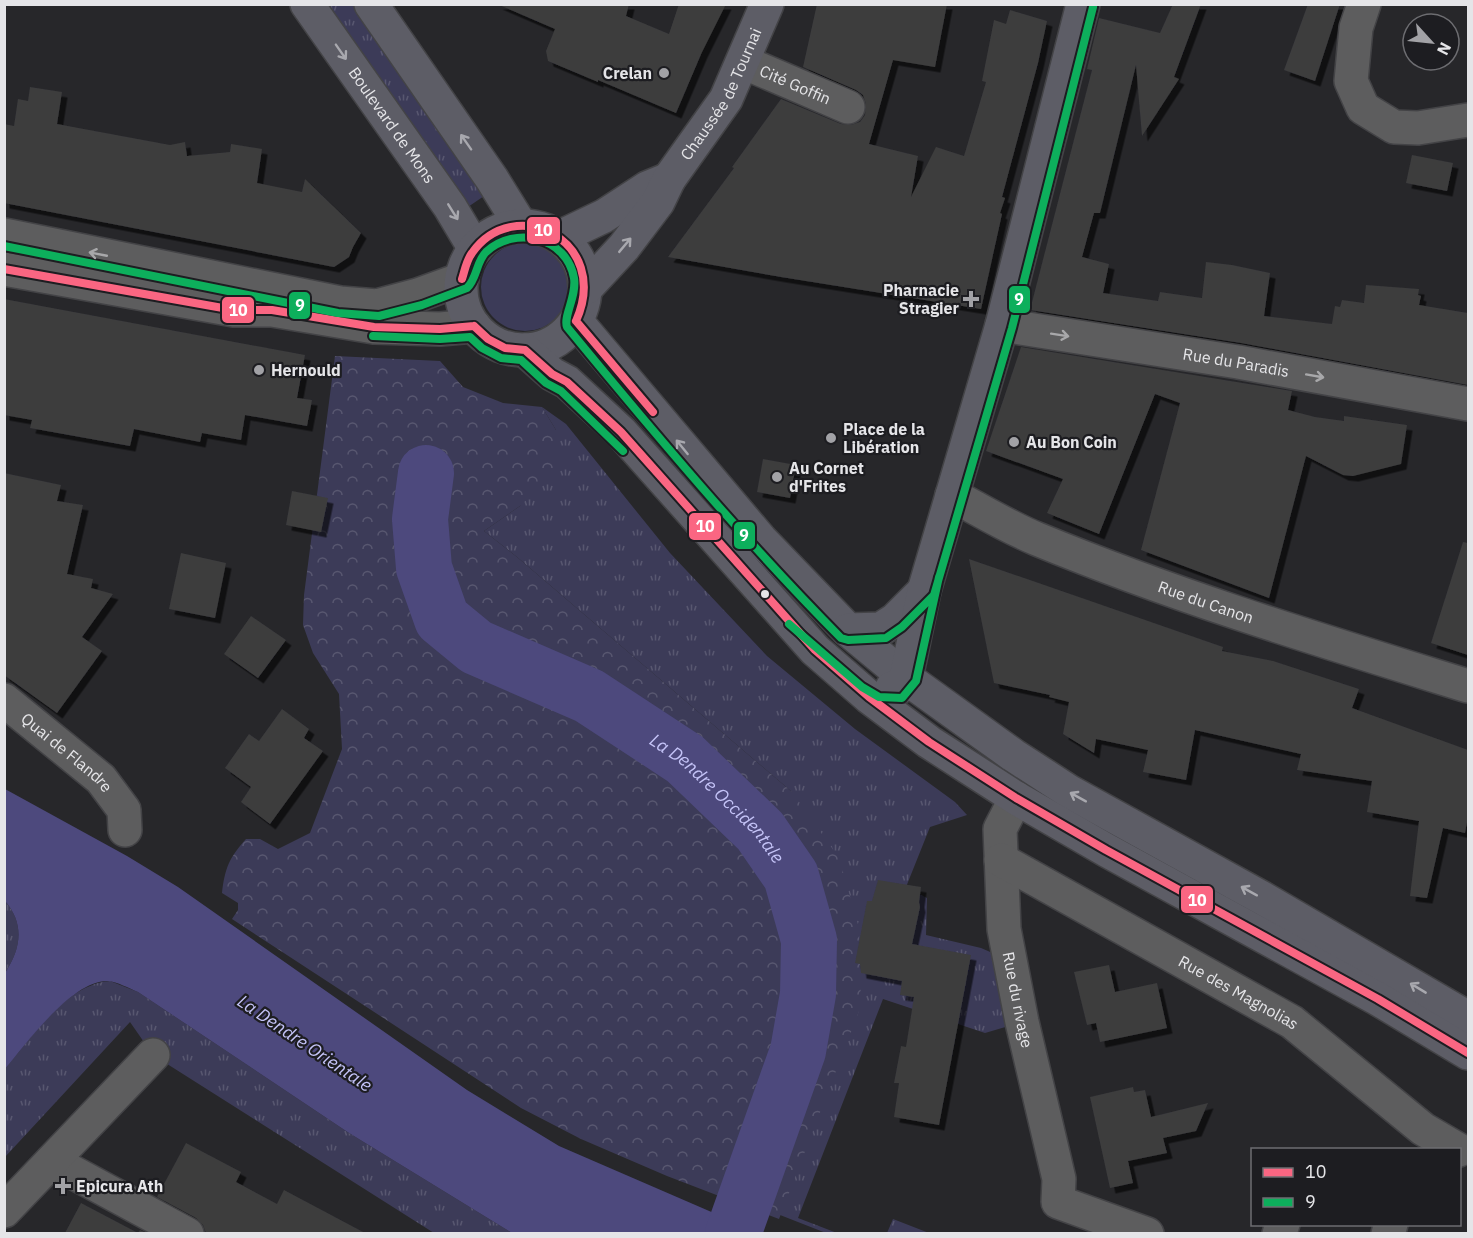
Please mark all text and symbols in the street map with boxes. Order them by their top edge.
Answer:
north arrow [1401,12,1461,72]
street label: Chaussée de Tournai [676,25,766,164]
text: N [1433,39,1456,59]
one-way arrow [335,44,347,60]
street label: Cité Goffin [757,60,834,109]
street label: Boulevard de Mons [345,63,440,187]
place label: Crelan [603,63,652,83]
marker: Crelan [657,66,671,80]
one-way arrow [460,134,472,151]
one-way arrow [447,203,459,220]
line badge: 10 [526,216,561,245]
text: 10 [533,220,553,240]
one-way arrow [618,238,632,253]
one-way arrow [88,248,108,259]
place label: Pharnacie Stragier [883,280,960,318]
line badge: 9 [1008,285,1031,314]
text: 9 [1014,289,1024,309]
line badge: 9 [288,291,311,320]
marker: Pharnacie Stragier [964,292,978,306]
text: 9 [295,295,305,315]
line badge: 10 [221,296,255,324]
text: 10 [228,300,248,320]
one-way arrow [1050,329,1070,340]
street label: Rue du Paradis [1181,343,1291,381]
place label: Hernould [271,360,341,380]
marker: Hernould [252,363,266,377]
one-way arrow [1304,371,1324,382]
place label: Place de la Libération [843,419,925,457]
marker: Place de la Libération [824,431,838,445]
place label: Au Bon Coin [1026,432,1117,452]
marker: Au Bon Coin [1007,435,1021,449]
one-way arrow [675,439,688,455]
place label: Au Cornet d'Frites [789,458,864,496]
marker: Au Cornet d'Frites [770,470,784,484]
line badge: 10 [688,512,722,541]
text: 10 [695,516,715,536]
line badge: 9 [733,521,756,550]
text: 9 [739,525,749,545]
street label: Rue du Canon [1155,576,1256,628]
unlabelled marker [759,588,771,600]
street label: Quai de Flandre [17,708,117,796]
water label: La Dendre Occidentale [646,728,790,867]
one-way arrow [1070,791,1087,803]
line badge: 10 [1180,885,1214,914]
one-way arrow [1241,885,1258,897]
text: 10 [1187,890,1207,910]
street label: Rue du rivage [999,950,1038,1050]
street label: Rue des Magnolias [1175,951,1303,1034]
one-way arrow [1410,981,1427,993]
water label: La Dendre Orientale [233,989,377,1097]
legend [1251,1148,1461,1226]
text: 10 [1305,1160,1327,1183]
place label: Epicura Ath [76,1176,163,1196]
marker: Epicura Ath [54,1177,72,1195]
text: 9 [1305,1190,1316,1213]

